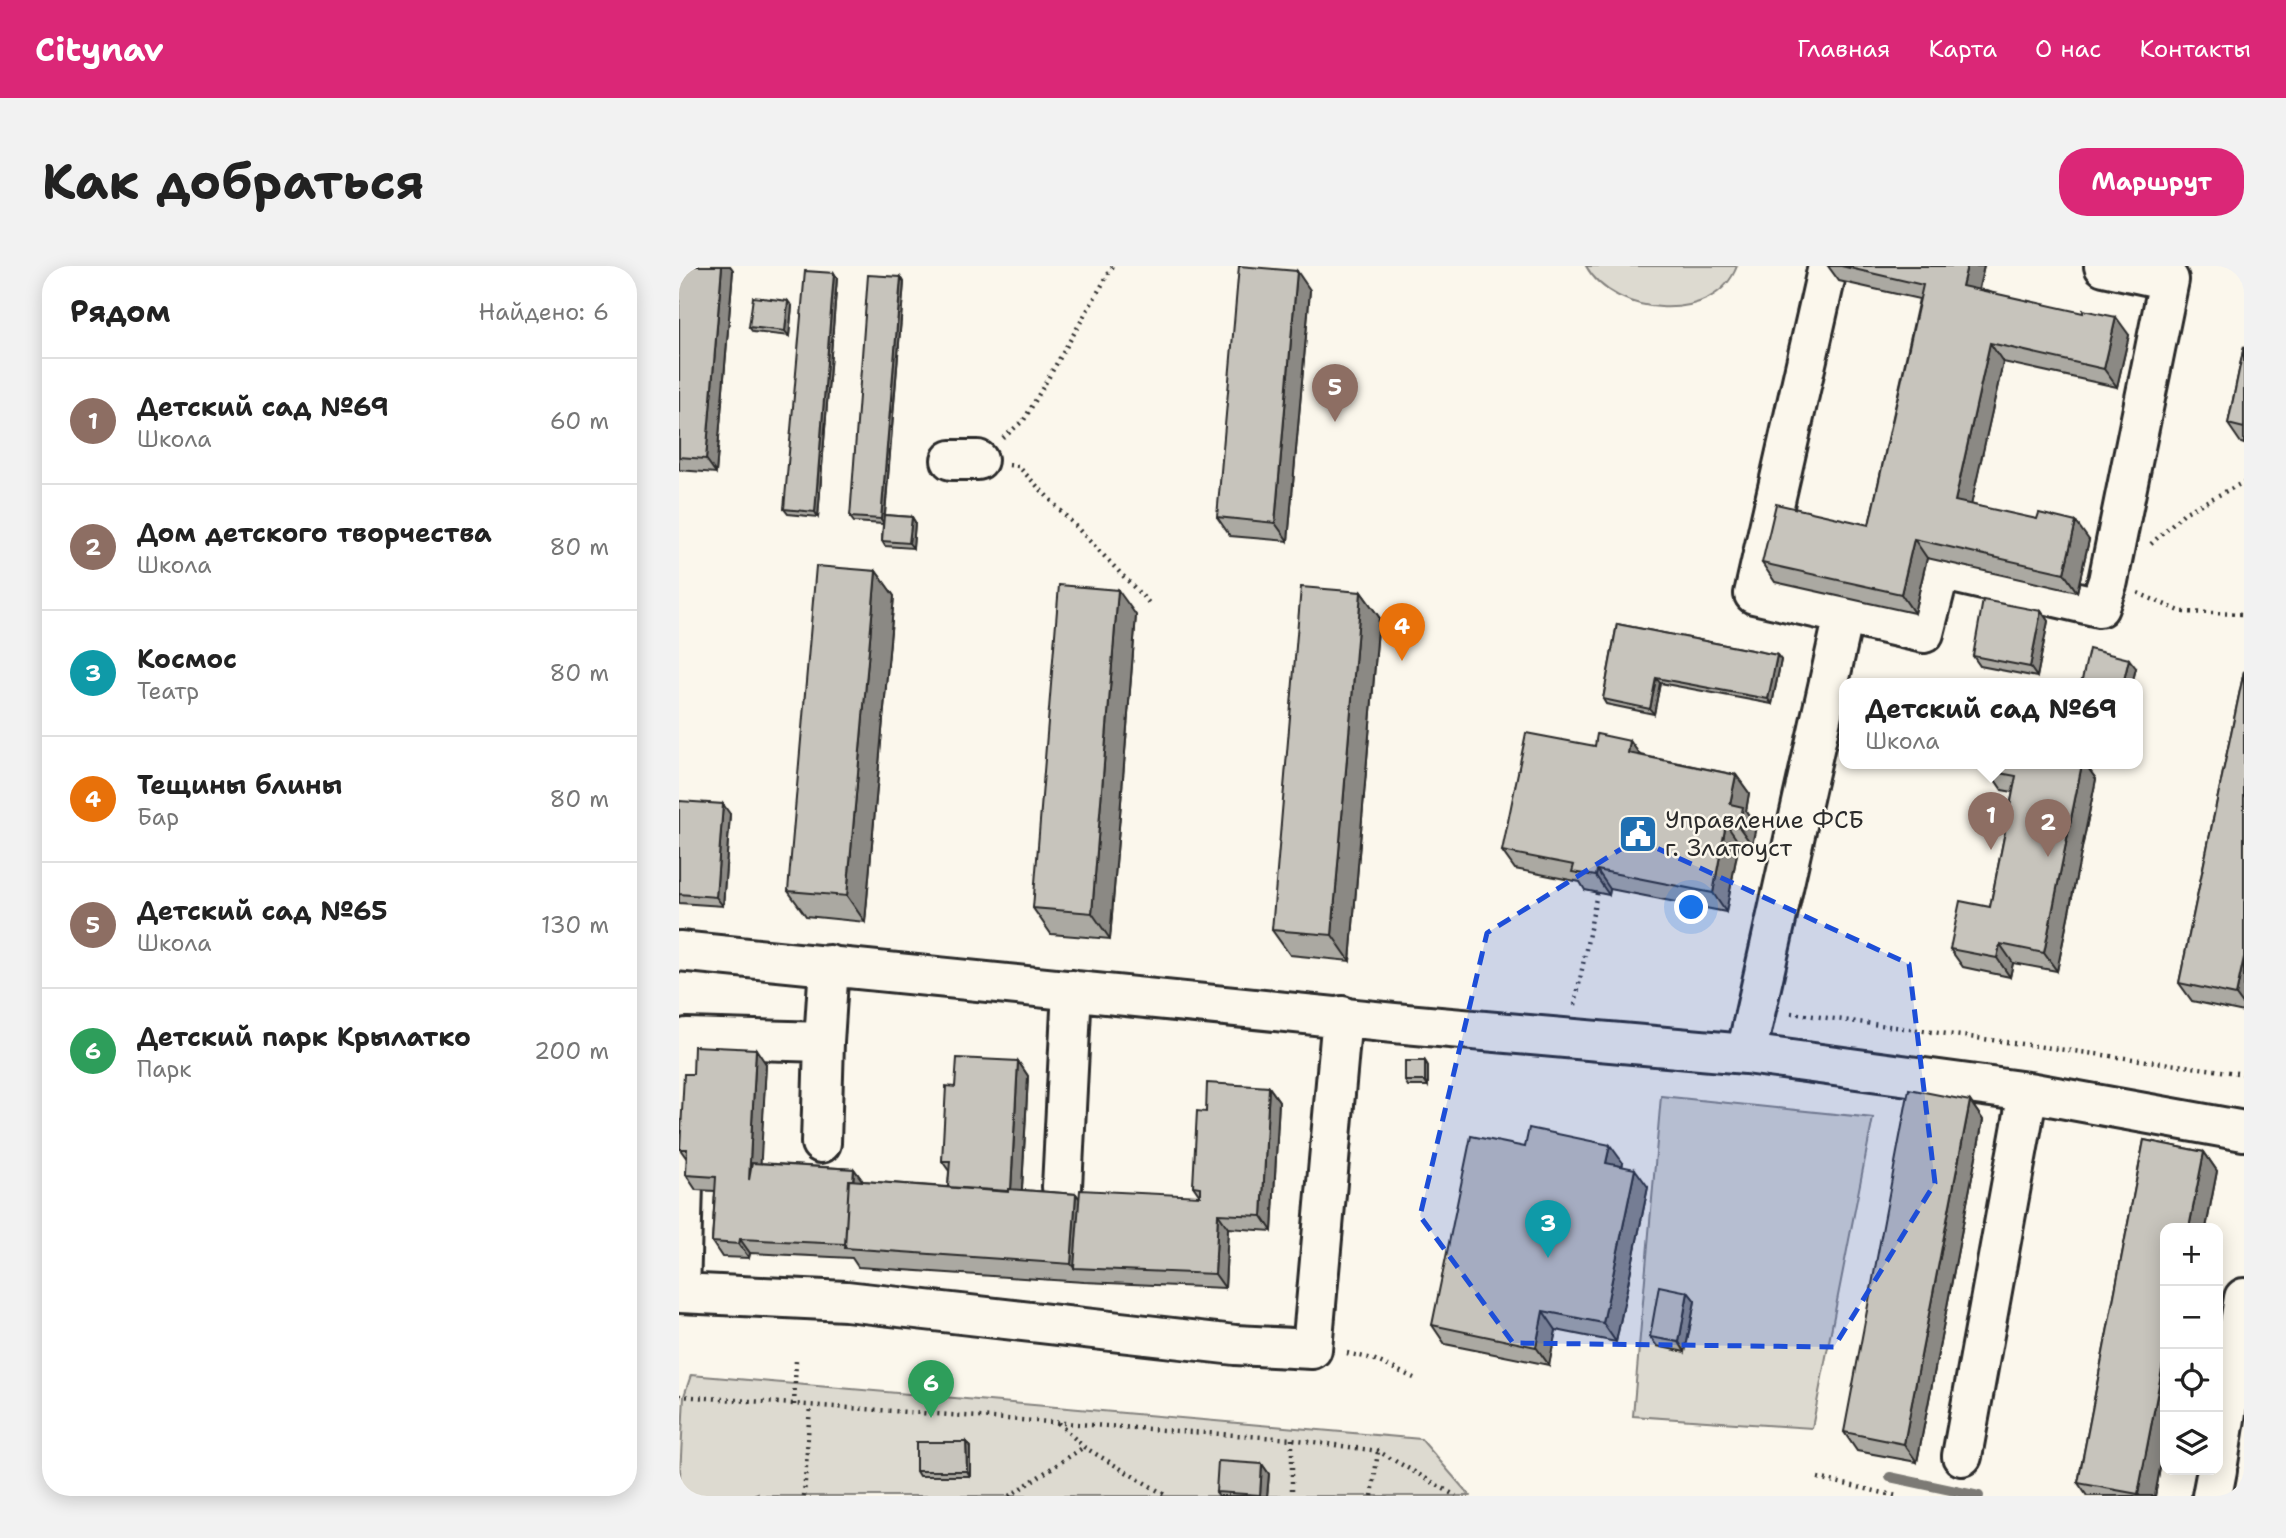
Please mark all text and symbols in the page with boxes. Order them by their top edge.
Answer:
text: Citynav [35,27,164,72]
text: Главная [1797,33,1890,65]
text: Карта [1928,33,1997,65]
text: О нас [2035,33,2101,65]
text: Контакты [2139,33,2251,65]
button: Маршрут [2059,148,2244,216]
text: Как добраться [42,149,424,215]
text: Рядом [70,291,170,332]
text: Найдено: 6 [479,297,609,327]
pin: 5 [1312,364,1358,422]
text: Детский сад №69 [137,389,389,424]
text: 1 [88,406,98,436]
text: 60 m [550,406,609,436]
text: Школа [137,424,212,454]
text: Дом детского творчества [137,515,492,550]
text: 2 [85,532,101,562]
text: 80 m [550,532,609,562]
text: Школа [137,550,212,580]
pin: 4 [1379,603,1425,661]
text: Космос [137,641,237,676]
text: 3 [85,658,101,688]
text: 80 m [550,658,609,688]
text: Театр [137,676,199,706]
popup [1839,678,2143,769]
text: Детский сад №69 [1865,691,2117,726]
text: Школа [1865,726,1940,756]
text: Тещины блины [137,767,342,802]
text: 4 [85,784,101,814]
text: 80 m [550,784,609,814]
pin: 1 [1968,792,2014,850]
pin: 2 [2025,799,2071,857]
text: Бар [137,802,179,832]
place label: Управление ФСБ г. Златоуст [1665,804,1864,864]
public building icon: Управление ФСБ г. Златоуст [1617,813,1659,855]
your location [1674,890,1708,924]
text: Детский сад №65 [137,893,388,928]
text: 5 [86,910,100,940]
text: 130 m [541,910,609,940]
text: Школа [137,928,212,958]
text: Детский парк Крылатко [137,1019,471,1054]
text: 6 [85,1036,101,1066]
text: 200 m [534,1036,609,1066]
text: Парк [137,1054,192,1084]
pin: 3 [1525,1200,1571,1258]
map controls [2160,1223,2223,1475]
button: + [2160,1223,2223,1286]
button: − [2160,1286,2223,1349]
button: locate [2160,1349,2223,1412]
pin: 6 [908,1360,954,1418]
button: layers [2160,1412,2223,1475]

